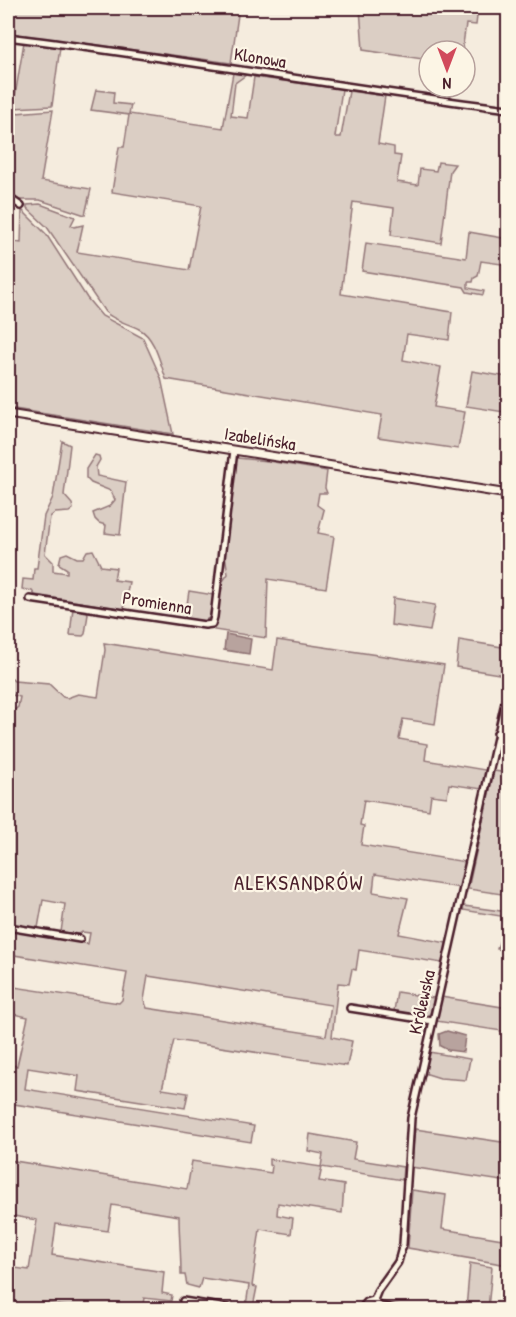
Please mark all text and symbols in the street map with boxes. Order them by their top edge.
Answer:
north arrow [417,39,477,99]
street label: Klonowa [232,41,288,74]
text: N [442,73,451,95]
street label: Izabelińska [223,421,298,456]
street label: Promienna [121,585,193,620]
district label: ALEKSANDRÓW [234,868,364,897]
street label: Królewska [402,967,441,1037]

